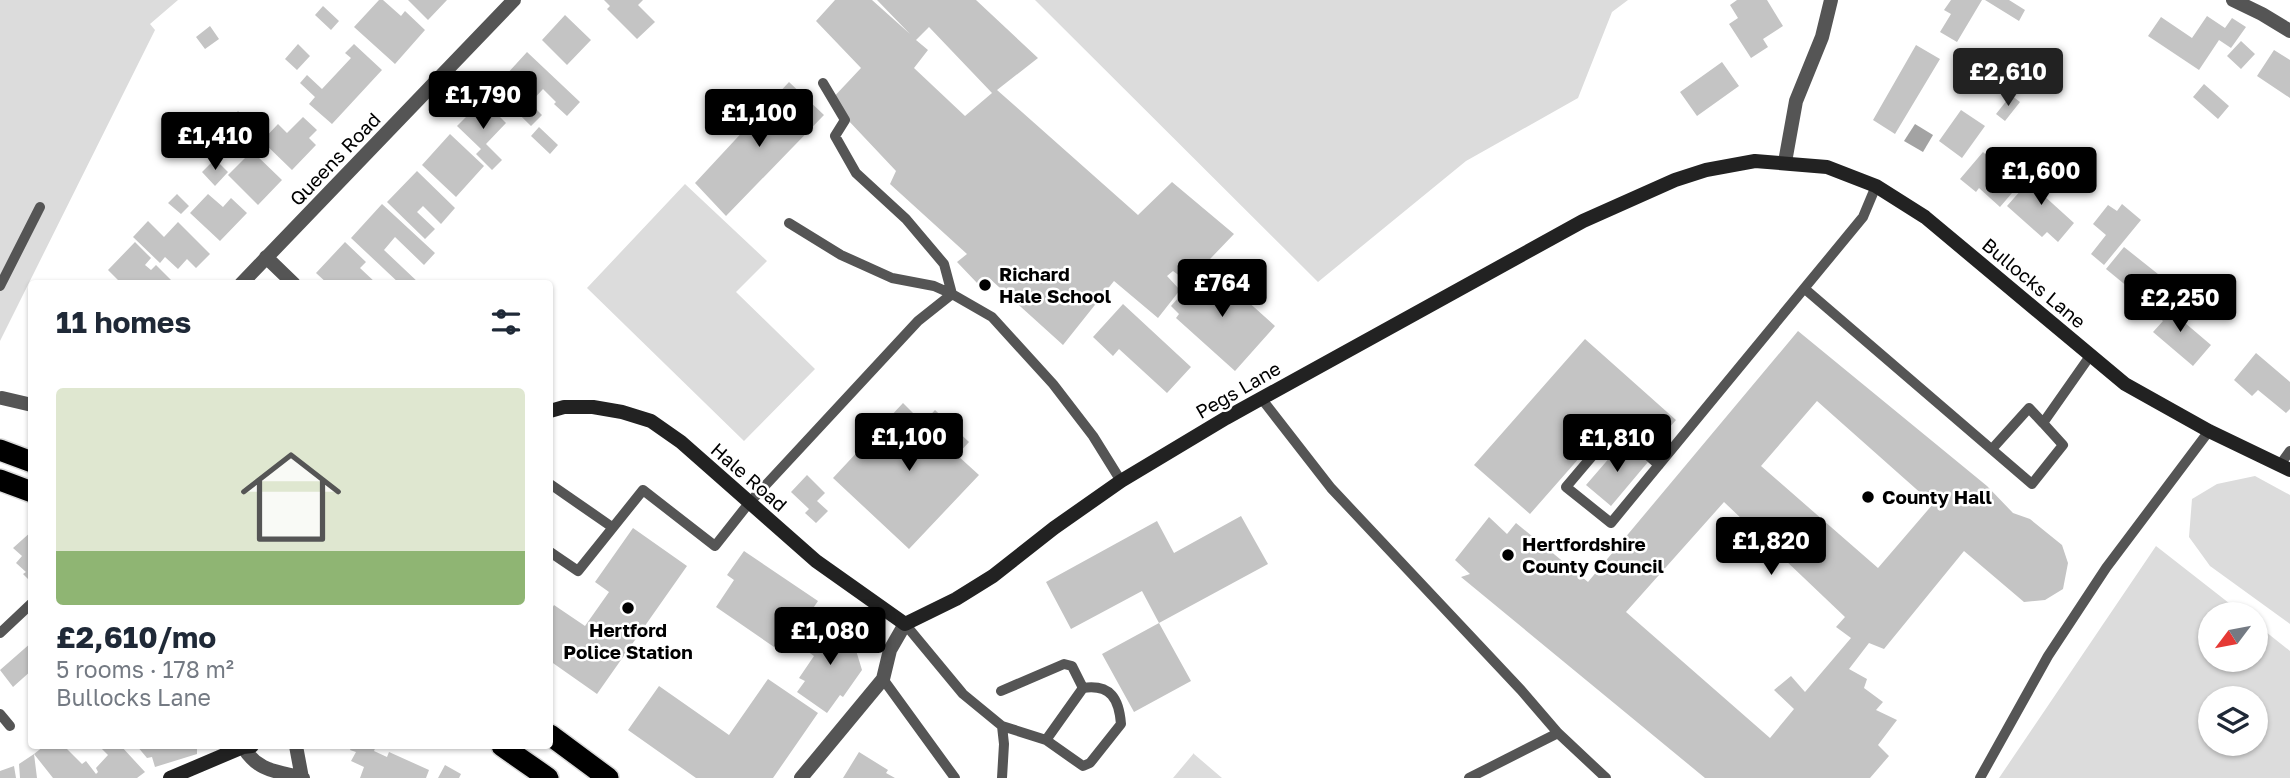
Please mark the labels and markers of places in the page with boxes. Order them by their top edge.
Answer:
pin: £2,610 [1951,48,2065,108]
pin: £1,790 [426,72,540,131]
pin: £1,100 [702,90,816,149]
pin: £1,410 [158,113,272,172]
pin: £1,600 [1984,148,2098,207]
pin: £764 [1181,260,1263,319]
place label: Richard Hale School [999,262,1111,307]
pin: £2,250 [2123,274,2237,334]
marker: Richard Hale School [977,277,993,293]
pin: £1,100 [852,414,966,473]
pin: £1,810 [1560,414,1674,474]
place label: County Hall [1882,485,1992,508]
marker: County Hall [1860,489,1876,505]
pin: £1,820 [1714,518,1828,577]
place label: Hertfordshire County Council [1522,532,1664,577]
marker: Hertfordshire County Council [1500,547,1516,563]
marker: Hertford Police Station [620,600,636,616]
pin: £1,080 [773,608,887,667]
place label: Hertford Police Station [563,618,693,663]

